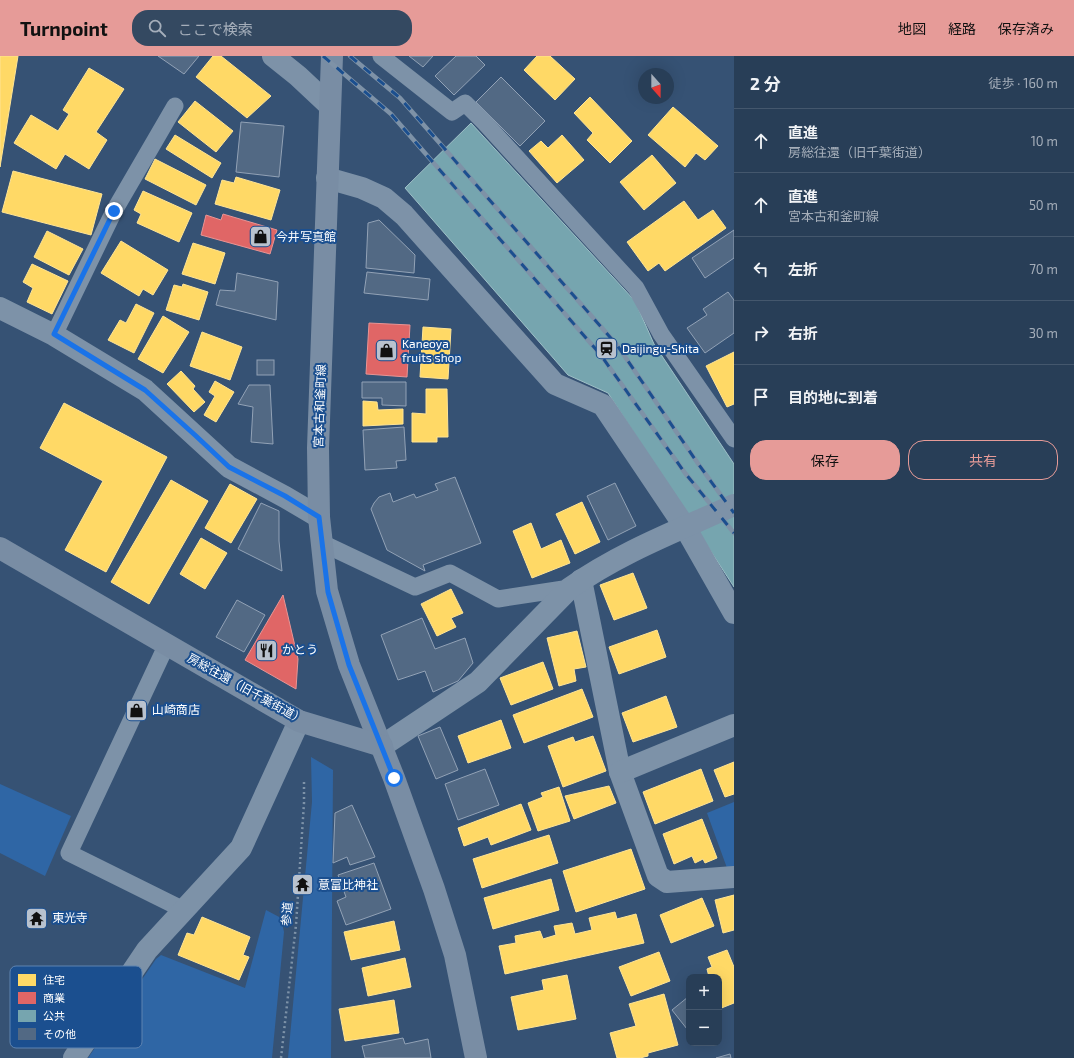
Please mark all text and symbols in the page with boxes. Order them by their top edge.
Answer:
search box [132,10,412,46]
text: Turnpoint [20,17,108,40]
icon: search [146,17,168,39]
text: ここで検索 [178,20,253,38]
text: 地図 [898,20,926,37]
text: 経路 [948,20,976,37]
text: 保存済み [998,20,1054,37]
north arrow [638,68,674,104]
text: 2 分 [750,73,781,93]
text: 徒歩 · 160 m [988,75,1058,91]
text: 直進 [788,123,818,141]
icon: ahead [750,130,772,152]
text: 10 m [1031,133,1058,149]
text: 房総往還（旧千葉街道） [788,144,931,160]
text: 直進 [788,187,818,205]
icon: ahead [750,194,772,216]
text: 50 m [1029,197,1058,213]
route end [105,202,123,220]
text: 宮本古和釜町線 [788,208,879,224]
shop icon: 今井写真館 [247,224,273,250]
place label: 今井写真館 [276,229,336,243]
icon: left [750,258,772,280]
text: 左折 [788,260,818,278]
text: 70 m [1029,261,1058,277]
icon: right [750,322,772,344]
text: 右折 [788,324,818,342]
text: 30 m [1029,325,1058,341]
place label: Kaneoya fruits shop [402,336,461,364]
station icon: Daijingu-Shita [593,336,619,362]
shop icon: Kaneoya fruits shop [373,338,399,364]
place label: Daijingu-Shita [622,341,699,356]
street label: 宮本古和釜町線 [311,364,327,448]
icon: arrive [750,386,772,408]
text: 目的地に到着 [788,388,878,406]
button: 保存 [750,440,900,480]
button: 共有 [908,440,1058,480]
restaurant icon: かとう [253,637,279,663]
place label: かとう [282,642,318,656]
street label: 房総往還（旧千葉街道） [185,650,308,726]
shop icon: 山崎商店 [124,697,150,723]
place label: 山崎商店 [152,702,200,716]
route start [385,769,403,787]
temple icon: 意富比神社 [290,872,316,898]
place label: 意富比神社 [318,877,378,891]
street label: 参道 [278,901,294,926]
temple icon: 東光寺 [23,905,49,931]
place label: 東光寺 [52,910,88,924]
legend [10,966,142,1048]
text: 住宅 [43,973,65,986]
map controls [686,974,722,1046]
button: + [686,974,722,1010]
text: 商業 [43,991,65,1004]
text: 公共 [43,1009,65,1022]
button: − [686,1010,722,1046]
text: その他 [43,1027,76,1040]

